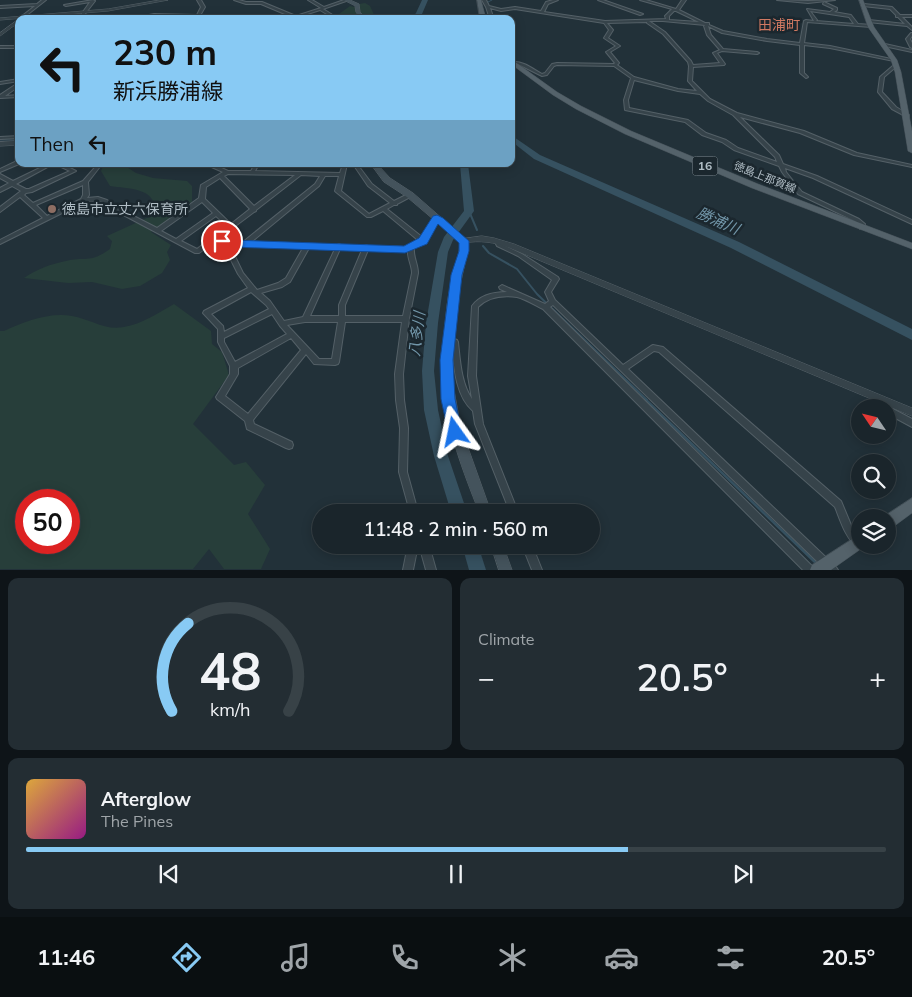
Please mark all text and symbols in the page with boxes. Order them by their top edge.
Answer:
district label: 田浦町 [758,16,800,34]
text: 230 m [113,30,217,74]
icon: left [30,35,95,100]
text: 新浜勝浦線 [113,77,223,105]
icon: left [84,130,112,158]
text: Then [30,132,74,156]
road number: 16 [692,157,718,176]
street label: 徳島上那賀線 [732,158,798,196]
place label: 徳島市立丈六保育所 [62,200,188,218]
marker: 徳島市立丈六保育所 [46,203,58,215]
water label: 勝浦川 [694,203,744,239]
pin [201,220,243,262]
icon: arrive [208,227,236,255]
water label: 八多川 [404,308,429,357]
north arrow [851,399,896,444]
map controls [851,399,896,554]
position arrow [428,405,480,457]
button: search [851,454,896,499]
speed limit sign: 50 [15,489,80,554]
button: layers [851,509,896,554]
text: 11:48 · 2 min · 560 m [363,517,549,541]
text: Climate [478,629,534,649]
text: 48 [199,638,261,703]
text: 20.5° [636,653,728,701]
text: − [478,660,495,695]
text: + [869,660,886,695]
text: km/h [210,698,250,720]
text: Afterglow [101,787,191,811]
text: The Pines [101,811,173,831]
icon: previous [155,860,183,888]
icon: pause [442,860,470,888]
icon: next [729,860,757,888]
icon: directions [169,940,204,975]
icon: music [278,940,313,975]
icon: phone [387,940,422,975]
icon: climate [495,940,530,975]
icon: car [604,940,639,975]
icon: filters [713,940,748,975]
text: 11:46 [37,943,95,971]
text: 20.5° [822,943,875,971]

